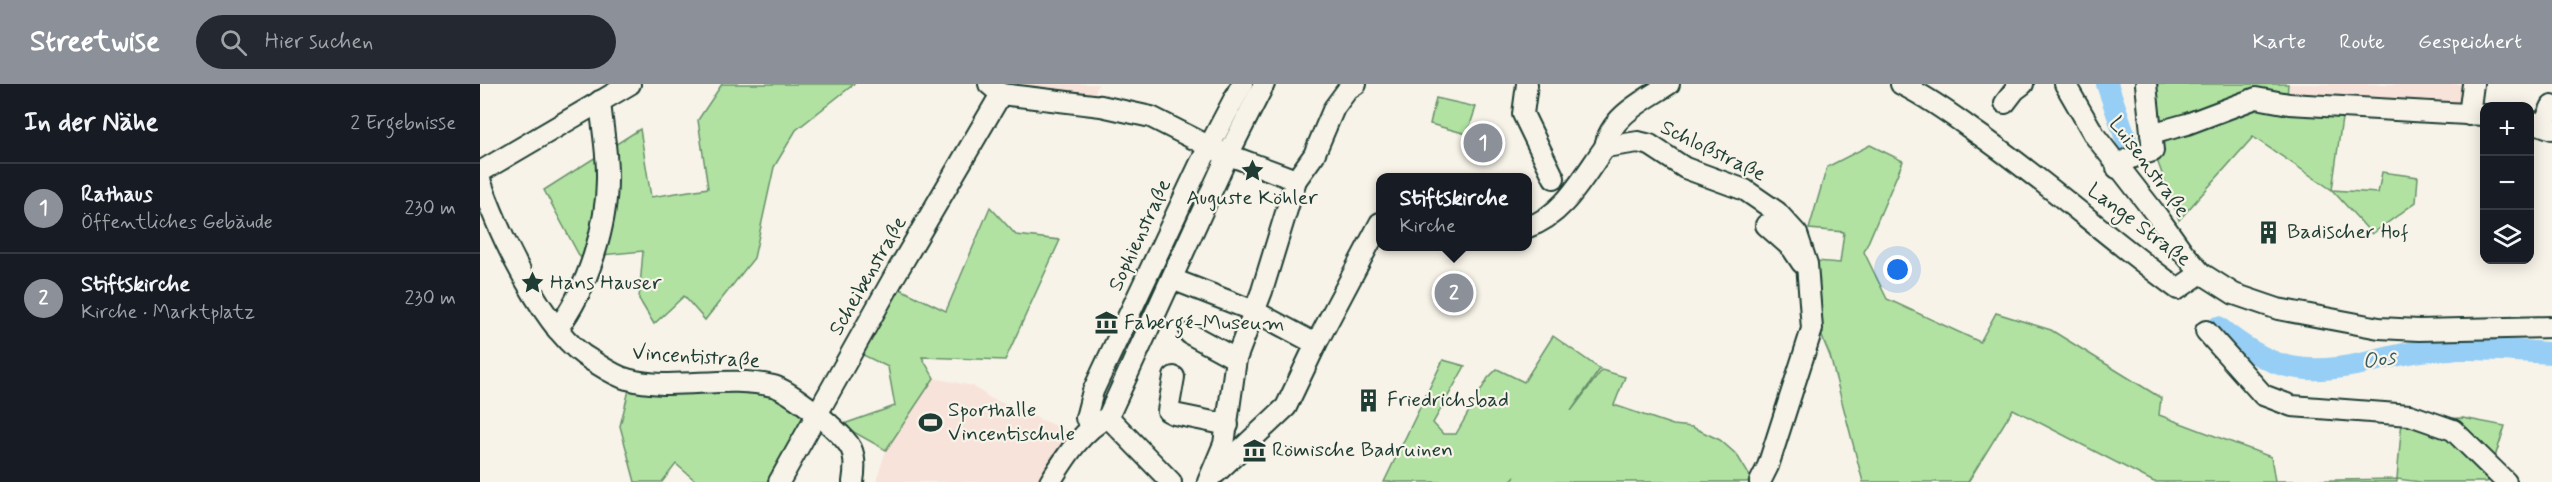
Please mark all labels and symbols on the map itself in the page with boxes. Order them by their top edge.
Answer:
street label: Luisenstraße [2102,111,2196,223]
street label: Schloßstraße [1656,113,1770,189]
pin: 1 [1464,120,1502,166]
place icon: Auguste Köhler [1239,157,1265,183]
street label: Sophienstraße [1102,174,1178,296]
street label: Lange Straße [2081,177,2196,274]
place label: Auguste Köhler [1186,184,1318,212]
street label: Scheibenstraße [822,211,914,341]
place label: Badischer Hof [2287,218,2409,246]
building icon: Badischer Hof [2256,219,2282,245]
your location [1883,255,1912,284]
place label: Hans Hauser [550,269,662,297]
place icon: Hans Hauser [519,270,545,296]
pin: 2 [1434,270,1474,316]
place label: Fabergé-Museum [1124,309,1284,339]
museum icon: Fabergé-Museum [1093,310,1119,336]
street label: Vincentistraße [631,339,761,375]
water label: Oos [2360,343,2400,377]
place label: Friedrichsbad [1387,386,1509,414]
building icon: Friedrichsbad [1356,387,1382,413]
place label: Sporthalle Vincentischule [948,396,1075,448]
sports icon: Sporthalle Vincentischule [917,409,943,435]
place label: Römische Badruinen [1272,436,1453,464]
museum icon: Römische Badruinen [1241,437,1267,463]

